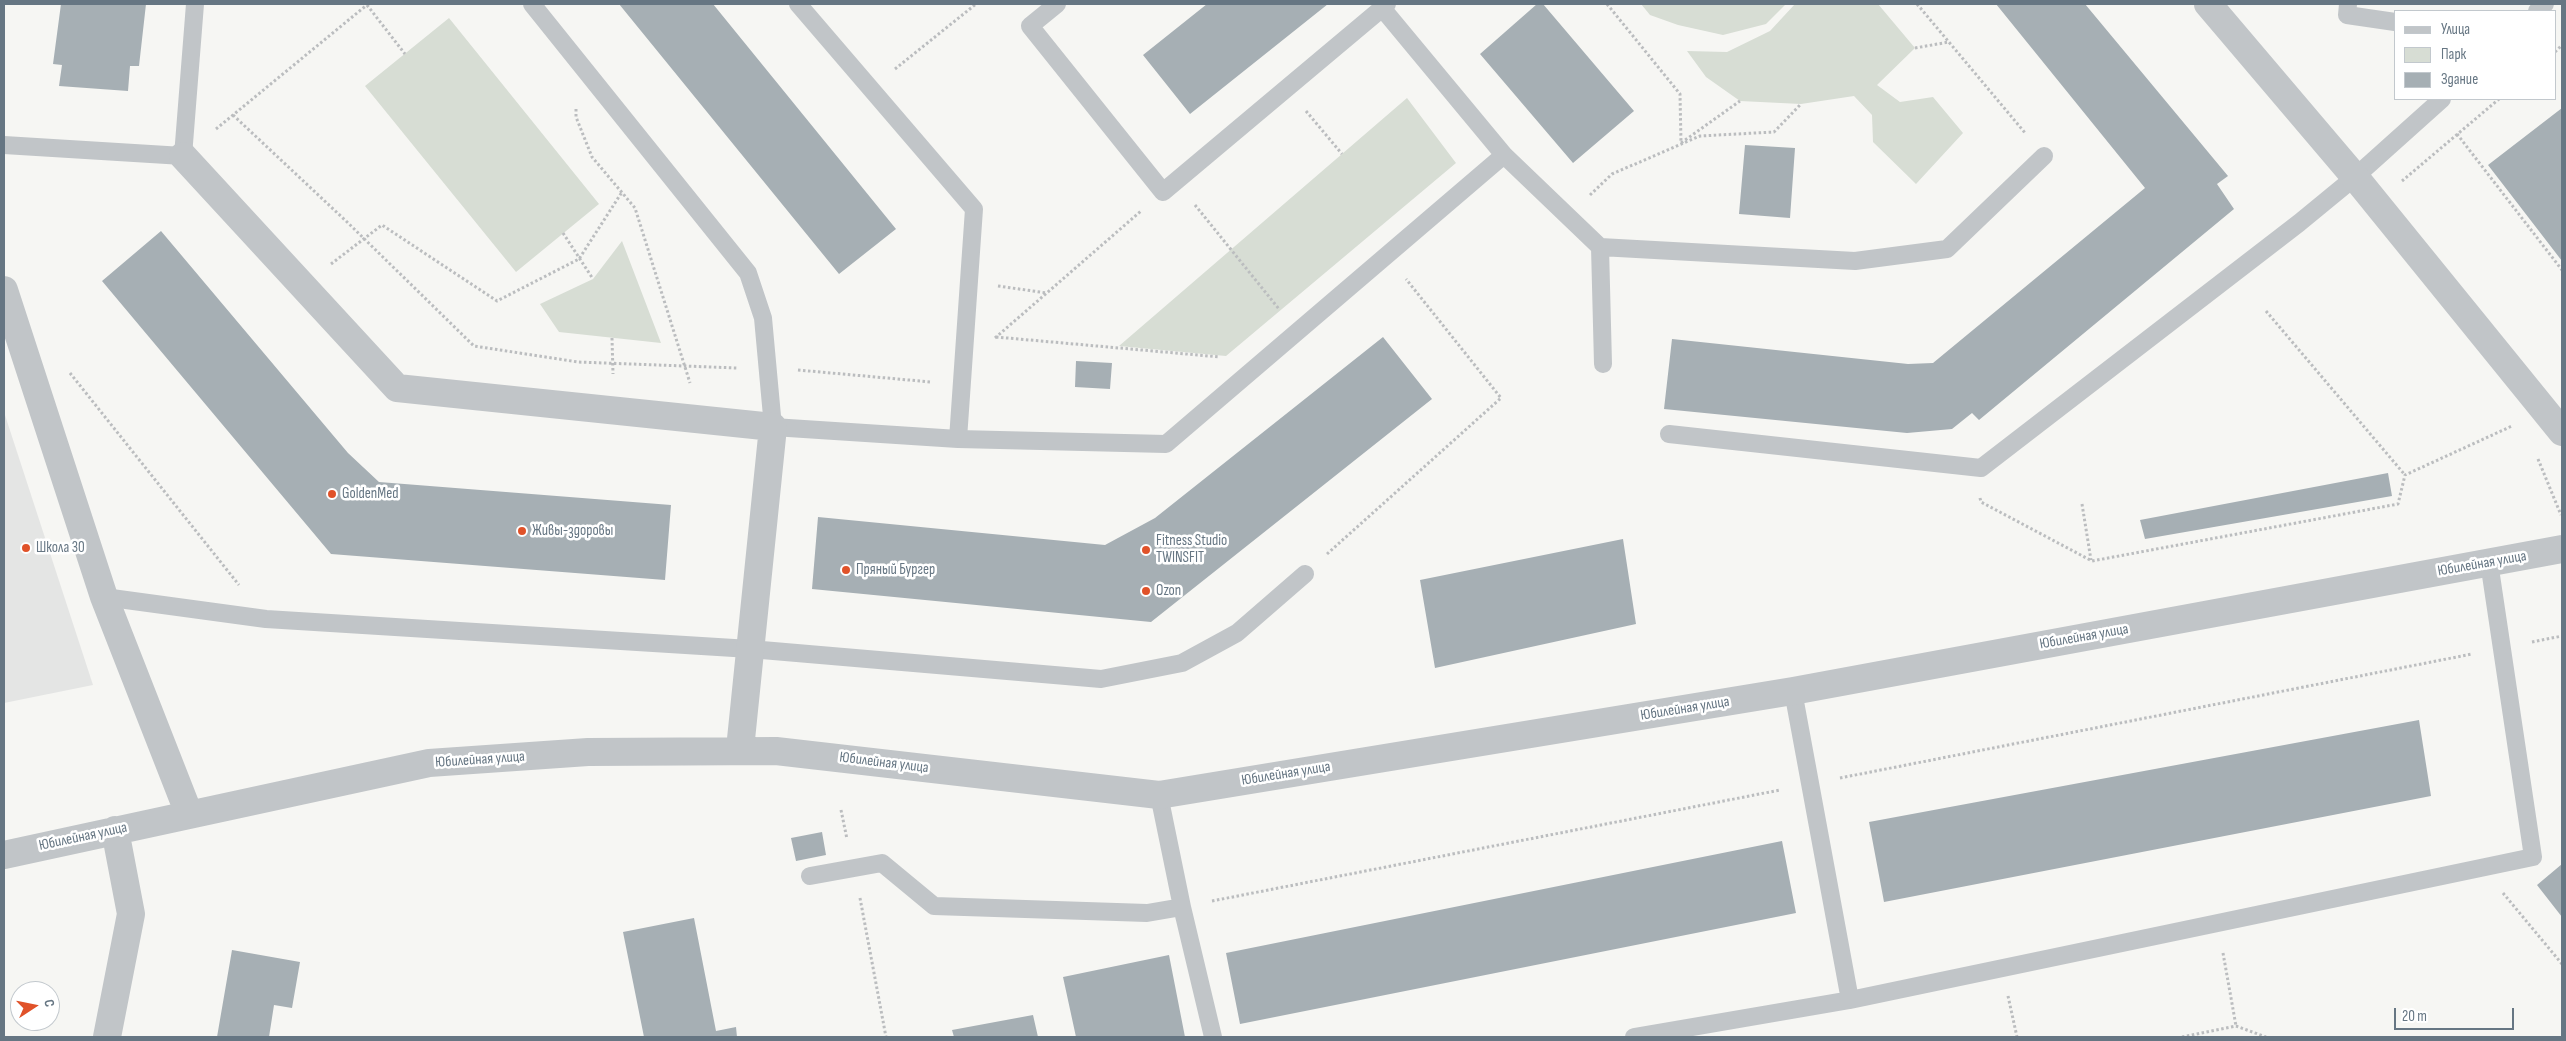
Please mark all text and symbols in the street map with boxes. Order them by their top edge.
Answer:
legend [2394,10,2556,100]
text: Улица [2441,20,2470,39]
text: Парк [2441,45,2466,64]
text: Здание [2441,70,2478,89]
place label: GoldenMed [342,485,398,503]
marker: GoldenMed [326,488,338,500]
place label: Живы-здоровы [532,522,613,540]
marker: Живы-здоровы [516,525,528,537]
place label: Fitness Studio TWINSFIT [1156,532,1227,567]
place label: Школа 30 [36,539,85,557]
marker: Школа 30 [20,542,32,554]
marker: Fitness Studio TWINSFIT [1140,544,1152,556]
street label: Юбилейная улица [2436,547,2528,581]
place label: Пряный Бургер [856,561,935,579]
marker: Пряный Бургер [840,564,852,576]
place label: Ozon [1156,582,1181,600]
marker: Ozon [1140,585,1152,597]
street label: Юбилейная улица [2038,620,2130,654]
street label: Юбилейная улица [1639,693,1731,725]
street label: Юбилейная улица [435,748,525,772]
street label: Юбилейная улица [838,749,930,777]
street label: Юбилейная улица [1240,758,1332,790]
street label: Юбилейная улица [37,819,129,855]
north arrow [10,981,60,1031]
text: С [40,998,58,1008]
scale bar [2396,998,2516,1030]
text: 20 m [2402,1007,2427,1026]

